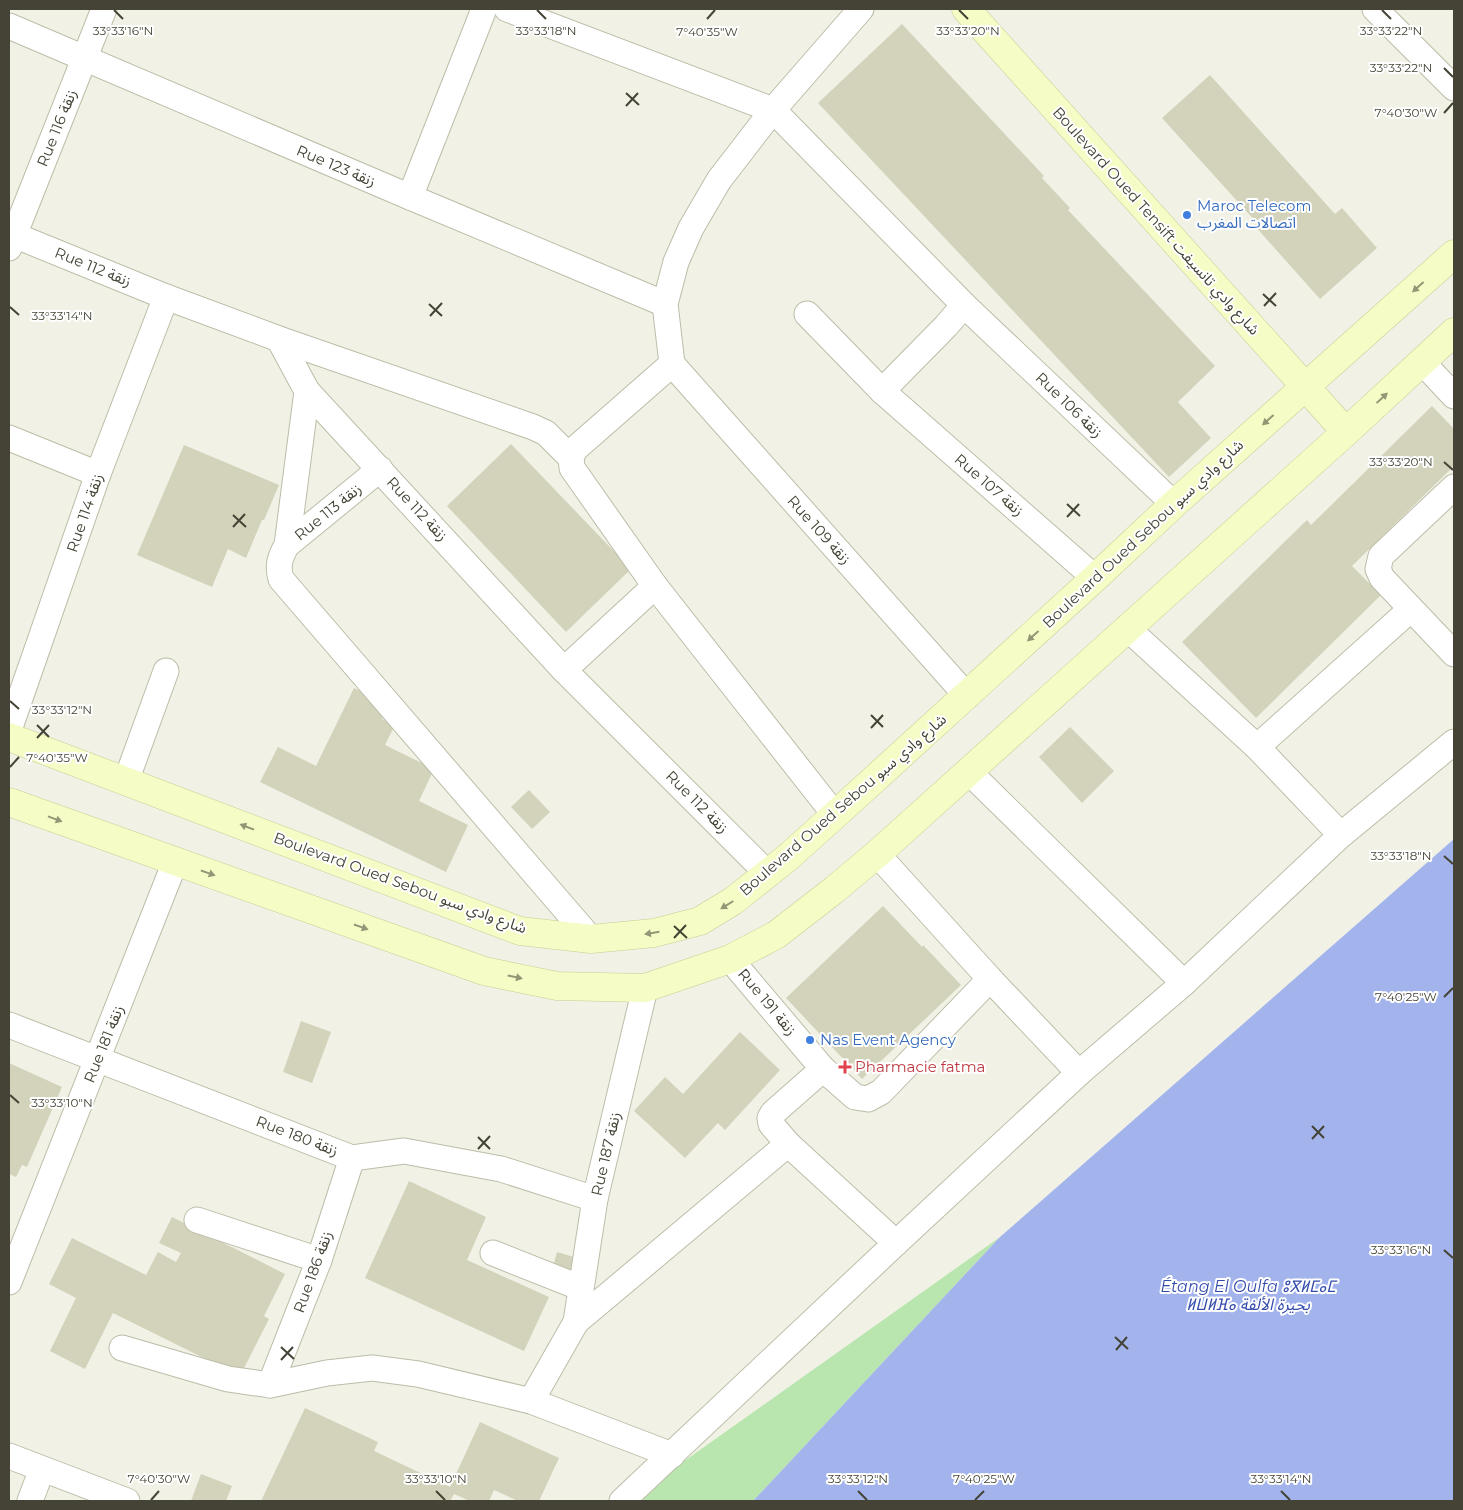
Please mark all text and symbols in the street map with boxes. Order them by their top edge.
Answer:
text: 33°33'16"N [93,23,153,38]
text: 33°33'18"N [515,23,577,38]
text: 33°33'20"N [936,23,1000,38]
text: 33°33'22"N [1360,23,1422,38]
text: 7°40'35"W [676,24,738,39]
text: 33°33'22"N [1370,60,1432,75]
street label: Rue 116 زنقة [32,86,81,169]
street label: Boulevard Oued Tensift شارع وادي تانسيفت [1047,103,1264,341]
text: 7°40'30"W [1375,105,1437,120]
street label: Rue 123 زنقة [294,140,379,191]
place label: Maroc Telecom اتصالات المغرب [1197,196,1311,232]
marker: Maroc Telecom اتصالات المغرب [1181,209,1193,221]
street label: Rue 112 زنقة [52,243,134,291]
one-way arrow [1411,281,1424,292]
text: 33°33'14"N [31,308,93,323]
street label: Rue 106 زنقة [1032,368,1107,441]
one-way arrow [1376,393,1388,404]
one-way arrow [1262,414,1275,425]
street label: Boulevard Oued Sebou شارع وادي سبو [1038,435,1249,634]
street label: Rue 107 زنقة [951,449,1028,520]
text: 33°33'20"N [1369,454,1433,469]
street label: Rue 114 زنقة [62,471,107,555]
street label: Rue 112 زنقة [383,473,452,545]
street label: Rue 113 زنقة [290,479,365,544]
street label: Rue 109 زنقة [783,491,855,568]
one-way arrow [1027,630,1039,642]
text: 33°33'12"N [32,702,92,717]
street label: Boulevard Oued Sebou شارع وادي سبو [735,709,952,902]
text: 7°40'35"W [26,750,88,765]
street label: Rue 112 زنقة [662,766,733,837]
one-way arrow [47,816,62,823]
one-way arrow [239,823,254,831]
street label: Boulevard Oued Sebou شارع وادي سبو [270,828,530,940]
text: 33°33'18"N [1370,848,1432,863]
one-way arrow [201,869,216,877]
one-way arrow [720,900,733,909]
one-way arrow [354,923,369,931]
one-way arrow [644,929,660,937]
street label: Rue 191 زنقة [734,964,801,1039]
one-way arrow [508,973,523,981]
text: 7°40'25"W [1375,989,1437,1004]
street label: Rue 181 زنقة [79,1002,128,1085]
place label: Nas Event Agency [820,1030,957,1049]
marker: Nas Event Agency [804,1034,816,1046]
place label: Pharmacie fatma [855,1057,985,1076]
marker: Pharmacie fatma [839,1061,851,1073]
text: 33°33'10"N [31,1095,93,1110]
street label: Rue 187 زنقة [587,1110,624,1198]
street label: Rue 180 زنقة [253,1111,341,1160]
street label: Rue 186 زنقة [289,1228,336,1315]
text: 33°33'16"N [1371,1242,1431,1257]
water label: Étang El Oulfa ⵓⴳⵍⵎⴰⵎ ⵍⵡⵍⴼⴰ بحيرة الألفة [1160,1277,1338,1314]
text: 7°40'30"W [128,1471,190,1486]
text: 33°33'10"N [405,1471,467,1486]
text: 33°33'12"N [828,1471,888,1486]
text: 7°40'25"W [953,1471,1015,1486]
text: 33°33'14"N [1250,1471,1312,1486]

